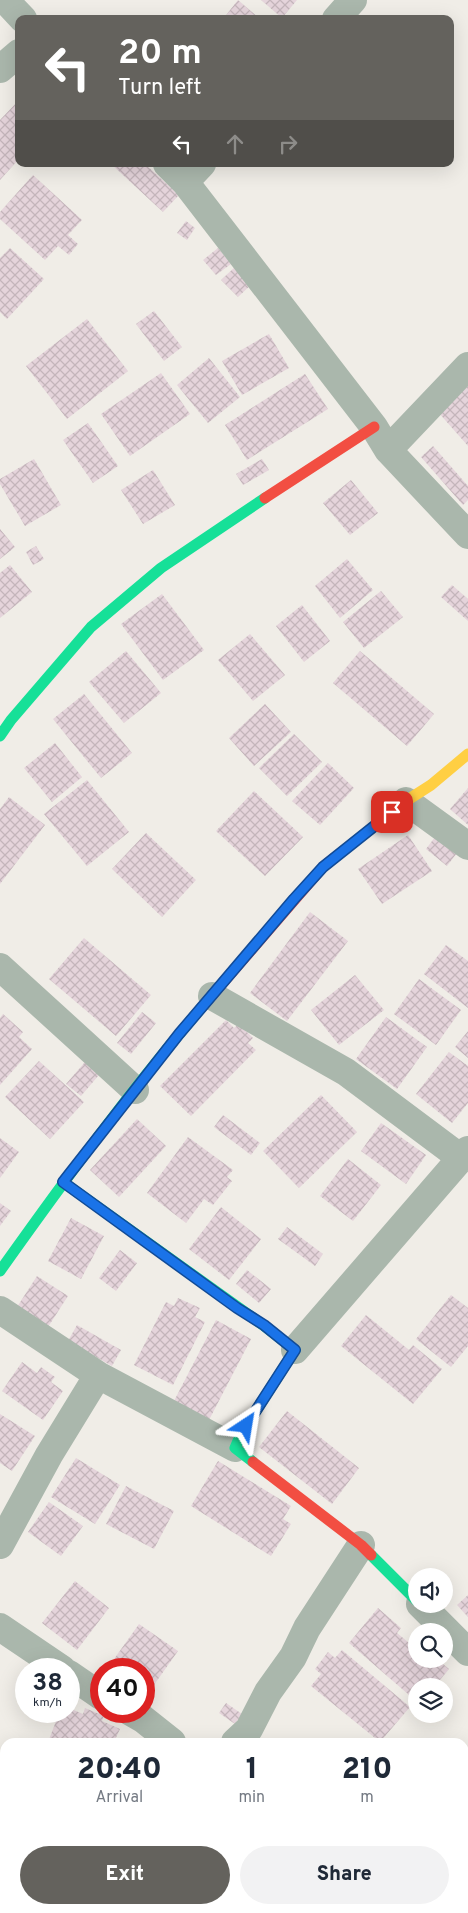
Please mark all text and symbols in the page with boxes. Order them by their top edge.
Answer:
text: 20 m [118,32,202,76]
icon: left [35,35,100,100]
text: Turn left [118,75,201,102]
icon: left [168,130,196,158]
icon: ahead [221,130,249,158]
icon: right [274,130,302,158]
pin [371,791,413,833]
icon: arrive [378,798,406,826]
position arrow [219,1399,271,1451]
map controls [408,1568,453,1723]
button: sound [408,1568,453,1613]
button: search [408,1623,453,1668]
speed limit sign: 40 [90,1658,155,1723]
text: 38 [32,1668,63,1700]
button: layers [408,1678,453,1723]
text: km/h [33,1695,62,1711]
text: 20:40 [77,1752,162,1789]
text: 1 [246,1752,258,1789]
text: 210 [342,1752,392,1789]
text: Arrival [95,1788,143,1808]
text: min [238,1788,265,1808]
text: m [360,1788,374,1808]
button: Exit [20,1846,230,1904]
button: Share [240,1846,449,1904]

